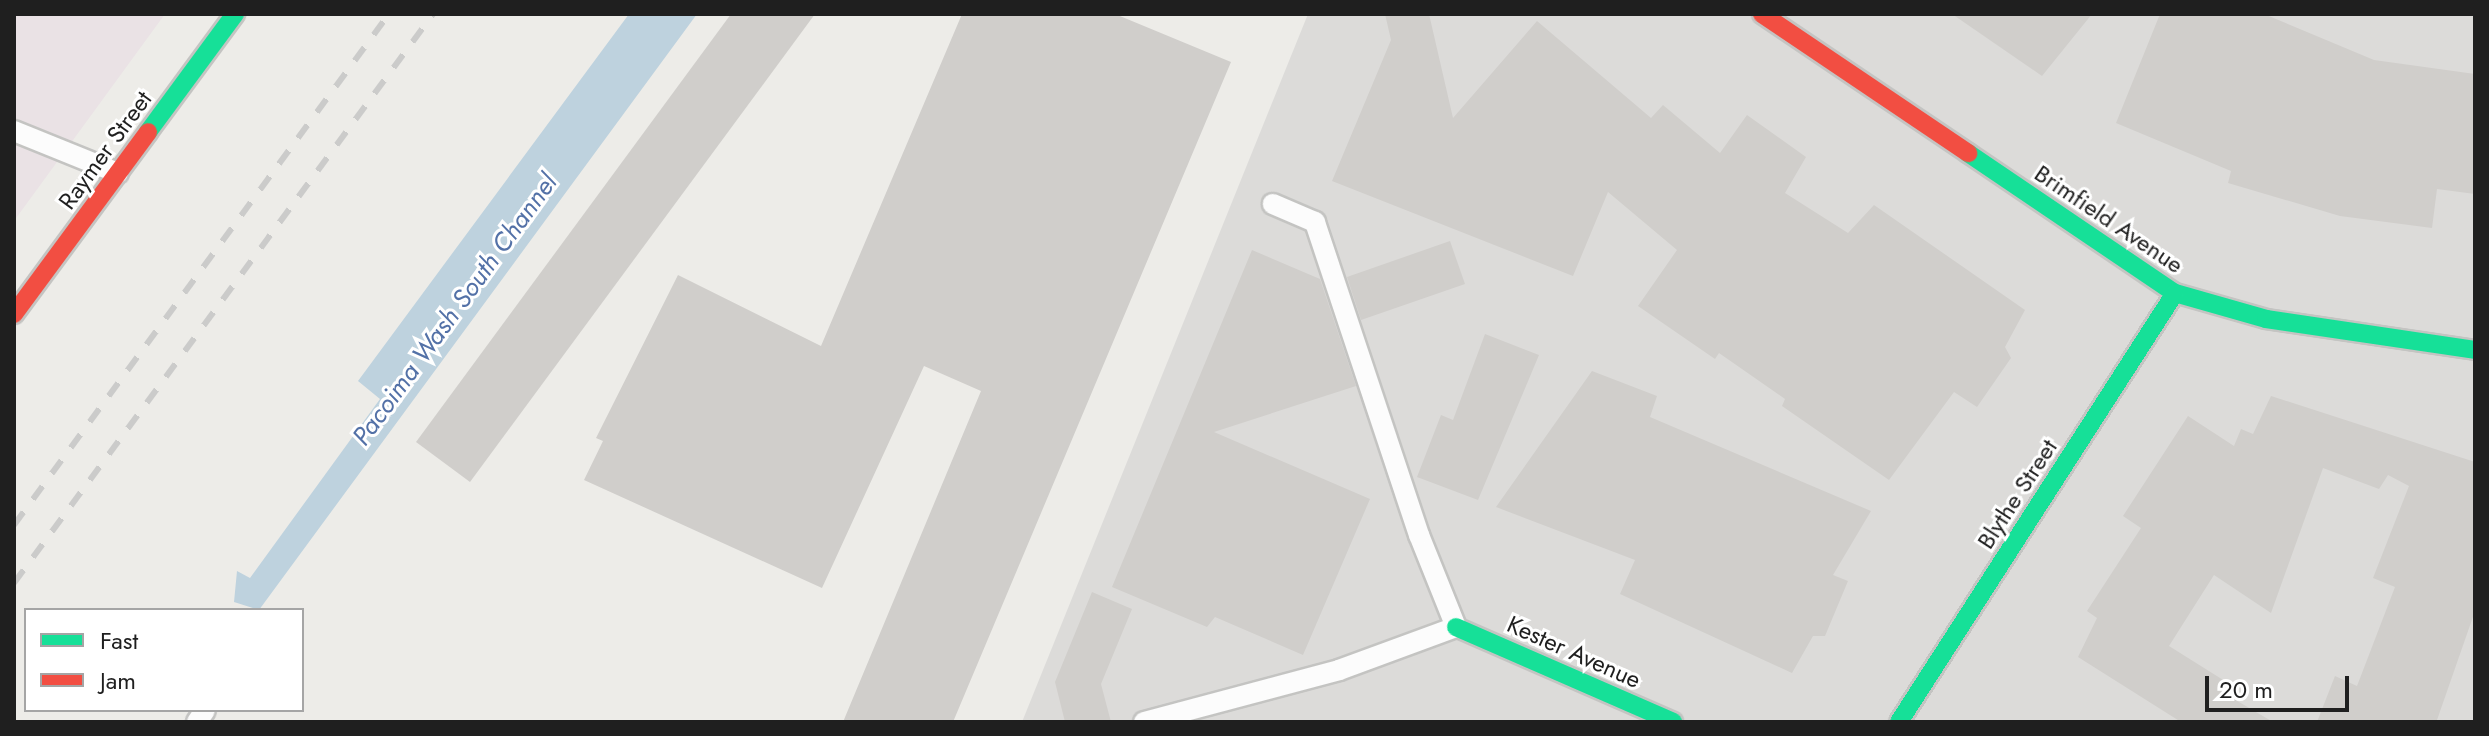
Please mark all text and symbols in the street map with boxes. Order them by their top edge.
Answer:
street label: Raymer Street [52,85,158,215]
street label: Brimfield Avenue [2029,159,2189,279]
water label: Pacoima Wash South Channel [346,168,564,452]
street label: Blythe Street [1971,434,2063,554]
legend [24,608,304,712]
street label: Kester Avenue [1503,610,1645,694]
text: Fast [100,623,138,658]
scale bar [2209,660,2353,710]
text: Jam [100,663,136,698]
text: 20 m [2219,672,2273,707]

